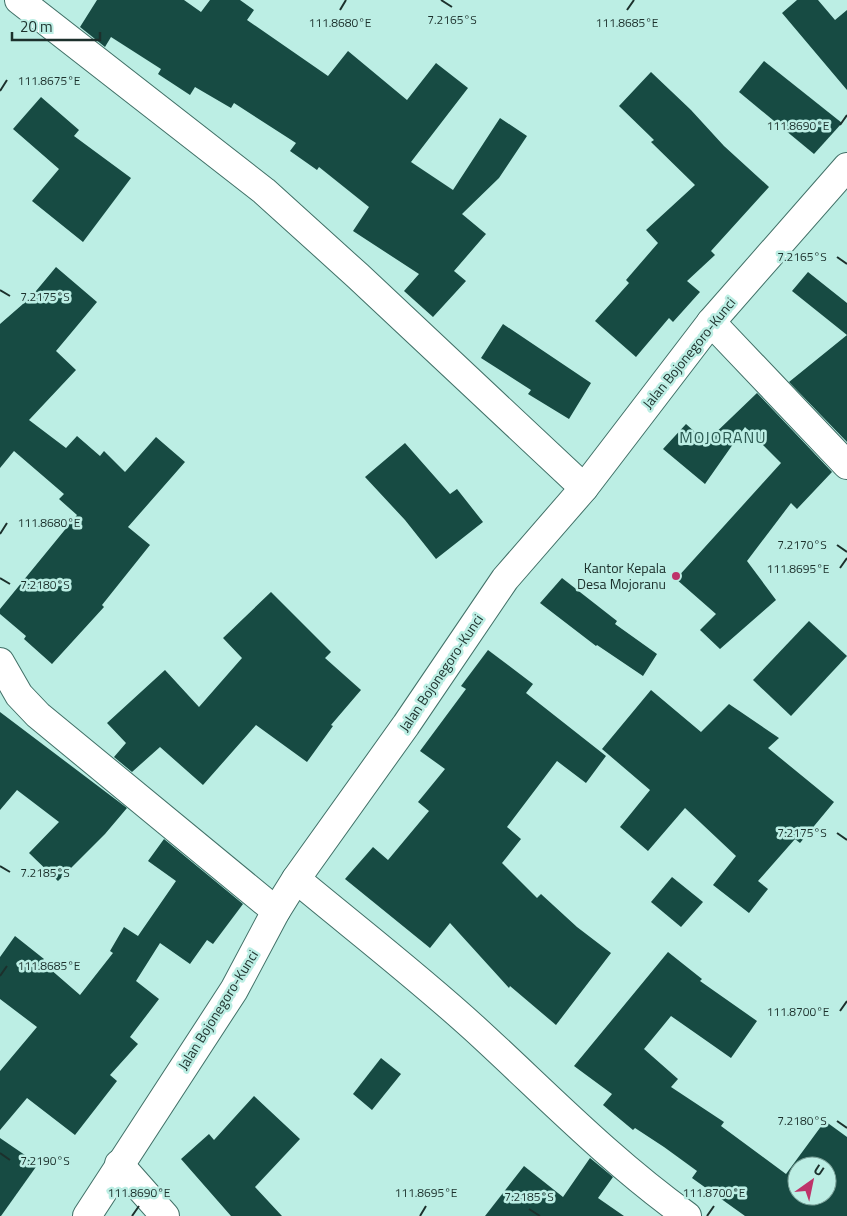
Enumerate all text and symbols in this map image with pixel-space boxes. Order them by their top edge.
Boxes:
scale bar [12,10,100,42]
text: 7.2165°S [427,10,477,29]
text: 111.8680°E [309,13,372,32]
text: 111.8685°E [596,13,659,32]
text: 20 m [20,15,53,38]
text: 111.8675°E [18,71,81,90]
text: 111.8690°E [767,116,830,135]
text: 7.2165°S [777,247,827,266]
text: 7.2175°S [20,287,70,306]
street label: Jalan Bojonegoro-Kunci [637,293,740,413]
district label: MOJORANU [679,425,767,449]
text: 111.8680°E [18,513,81,532]
text: 7.2170°S [777,535,827,554]
place label: Kantor Kepala Desa Mojoranu [577,557,666,594]
text: 111.8695°E [767,559,830,578]
marker: Kantor Kepala Desa Mojoranu [670,570,682,582]
text: 7.2180°S [20,575,70,594]
street label: Jalan Bojonegoro-Kunci [393,610,488,736]
text: 7.2175°S [777,823,827,842]
text: 7.2185°S [20,863,70,882]
street label: Jalan Bojonegoro-Kunci [172,946,263,1074]
text: 111.8685°E [18,956,81,975]
text: 111.8700°E [767,1002,830,1021]
text: 7.2180°S [777,1111,827,1130]
text: 7.2190°S [20,1151,70,1170]
north arrow [787,1156,837,1206]
text: U [810,1158,829,1181]
text: 111.8690°E [108,1183,171,1202]
text: 111.8695°E [395,1183,458,1202]
text: 111.8700°E [683,1183,746,1202]
text: 7.2185°S [504,1187,554,1206]

